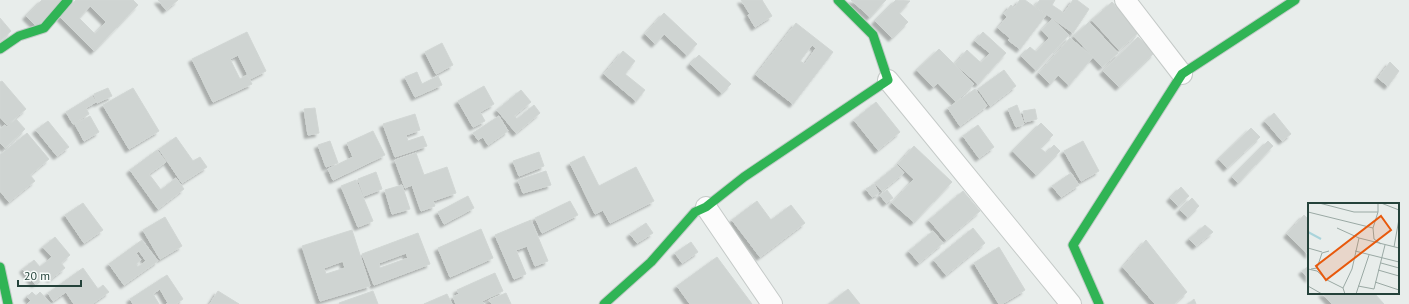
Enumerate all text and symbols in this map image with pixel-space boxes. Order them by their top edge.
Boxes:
inset map [1308,203,1399,294]
scale bar [18,262,81,288]
text: 20 m [24,268,50,283]

